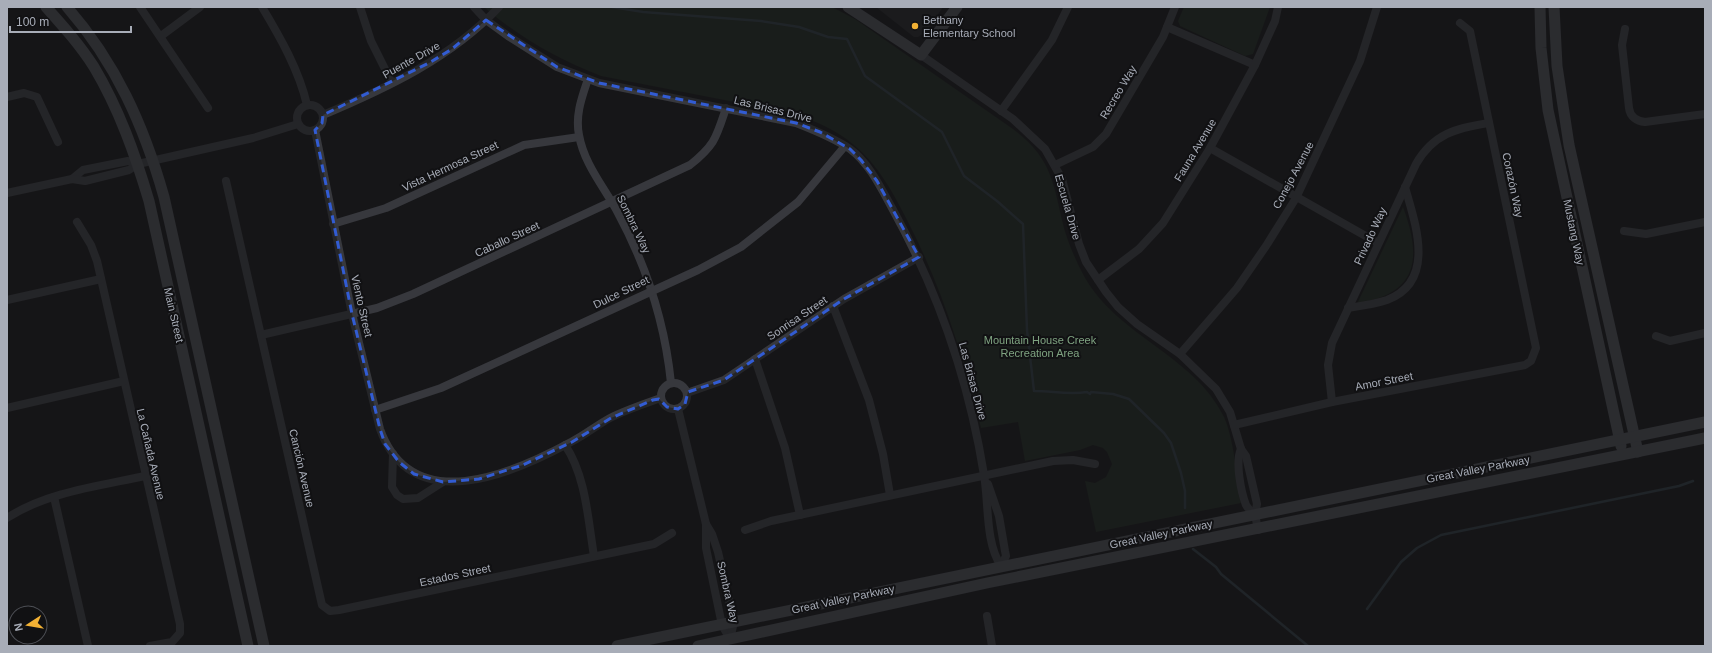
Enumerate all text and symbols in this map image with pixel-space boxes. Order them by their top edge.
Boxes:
scale bar [10,8,131,34]
place label: Bethany Elementary School [923,14,1015,39]
text: 100 m [16,15,49,29]
marker: Bethany Elementary School [910,21,920,31]
street label: Puente Drive [380,39,442,81]
street label: Recreo Way [1097,63,1139,121]
street label: Las Brisas Drive [733,93,813,125]
street label: Fauna Avenue [1172,117,1218,183]
street label: Vista Hermosa Street [400,139,500,193]
street label: Conejo Avenue [1270,139,1316,211]
street label: Corazón Way [1500,151,1526,219]
street label: Escuela Drive [1053,173,1083,241]
street label: Sombra Way [615,193,653,255]
street label: Mustang Way [1561,198,1587,266]
street label: Privado Way [1351,205,1389,267]
street label: Caballo Street [473,219,541,259]
street label: Dulce Street [591,273,651,311]
street label: Viento Street [349,274,375,338]
street label: Main Street [162,286,186,344]
street label: Sonrisa Street [765,294,829,342]
park label: Mountain House Creek Recreation Area [984,334,1097,359]
street label: Las Brisas Drive [957,341,989,421]
street label: Amor Street [1354,370,1414,392]
street label: La Cañada Avenue [135,407,167,501]
street label: Canción Avenue [287,428,317,508]
street label: Great Valley Parkway [1425,453,1531,485]
street label: Great Valley Parkway [1108,517,1214,551]
street label: Sombra Way [715,560,741,625]
street label: Estados Street [418,562,492,588]
street label: Great Valley Parkway [790,582,896,616]
north arrow [8,605,48,645]
text: N [12,622,25,632]

